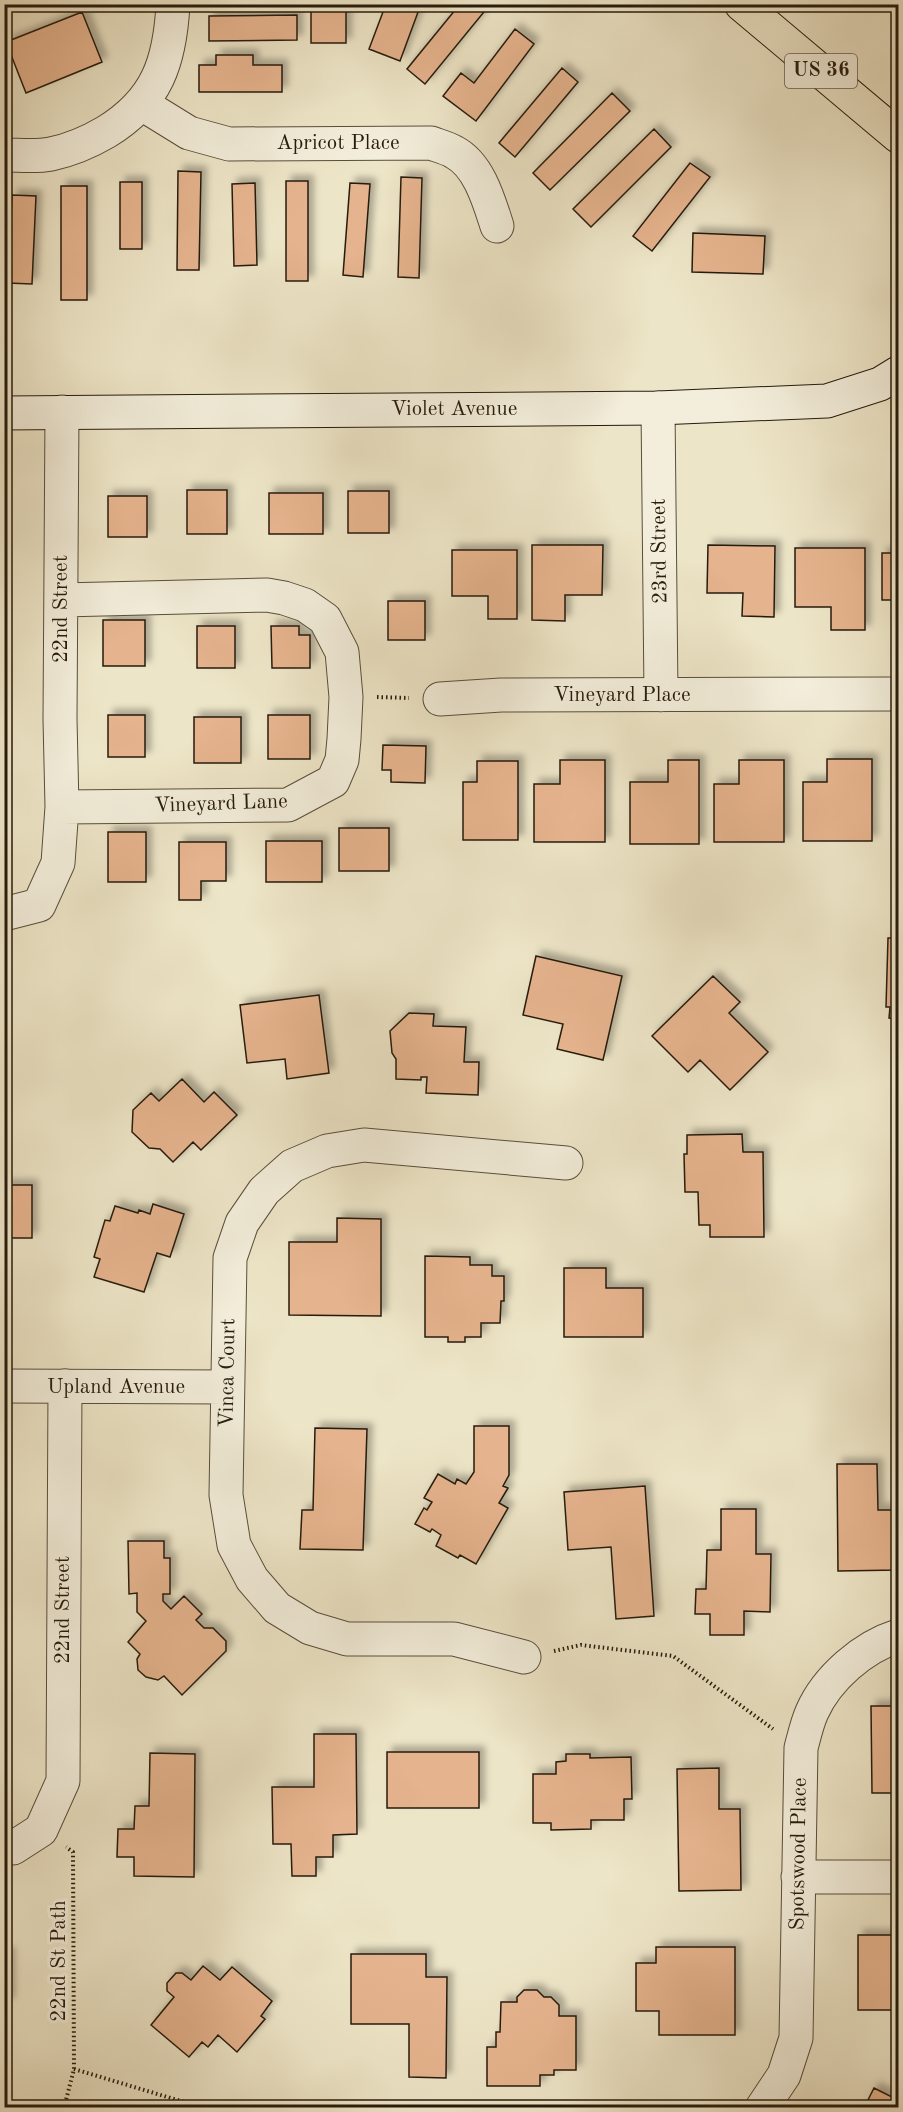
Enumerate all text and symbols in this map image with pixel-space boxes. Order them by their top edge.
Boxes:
road number: US 36 [785,54,857,88]
street label: Apricot Place [276,133,400,154]
street label: Violet Avenue [391,399,517,420]
street label: 23rd Street [649,498,671,604]
street label: 22nd Street [51,555,72,663]
street label: Vineyard Place [553,685,691,706]
street label: Vineyard Lane [154,791,288,817]
street label: Vinca Court [217,1318,239,1428]
street label: Upland Avenue [47,1377,185,1398]
street label: 22nd Street [53,1556,74,1664]
street label: Spotswood Place [787,1777,811,1931]
street label: 22nd St Path [49,1900,70,2022]

